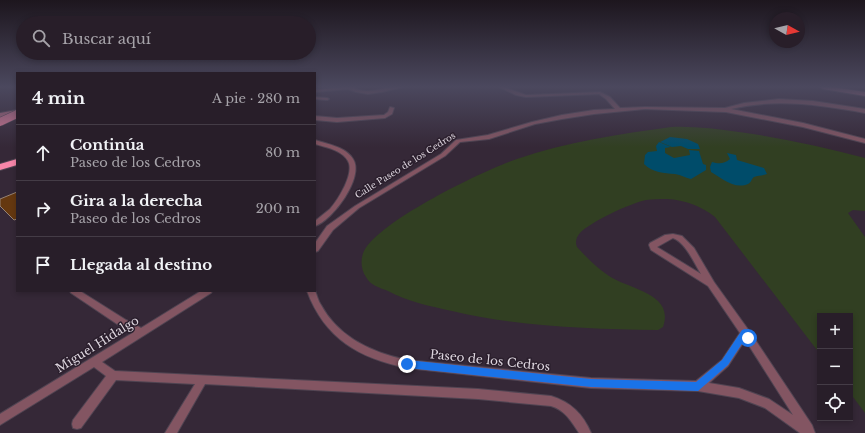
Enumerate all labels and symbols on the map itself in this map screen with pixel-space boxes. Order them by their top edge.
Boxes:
north arrow [769,12,805,48]
street label: Calle Paseo de los Cedros [353,129,457,201]
street label: Miguel Hidalgo [53,312,142,376]
route start [739,329,757,347]
street label: Paseo de los Cedros [429,346,551,374]
route end [398,355,416,373]

